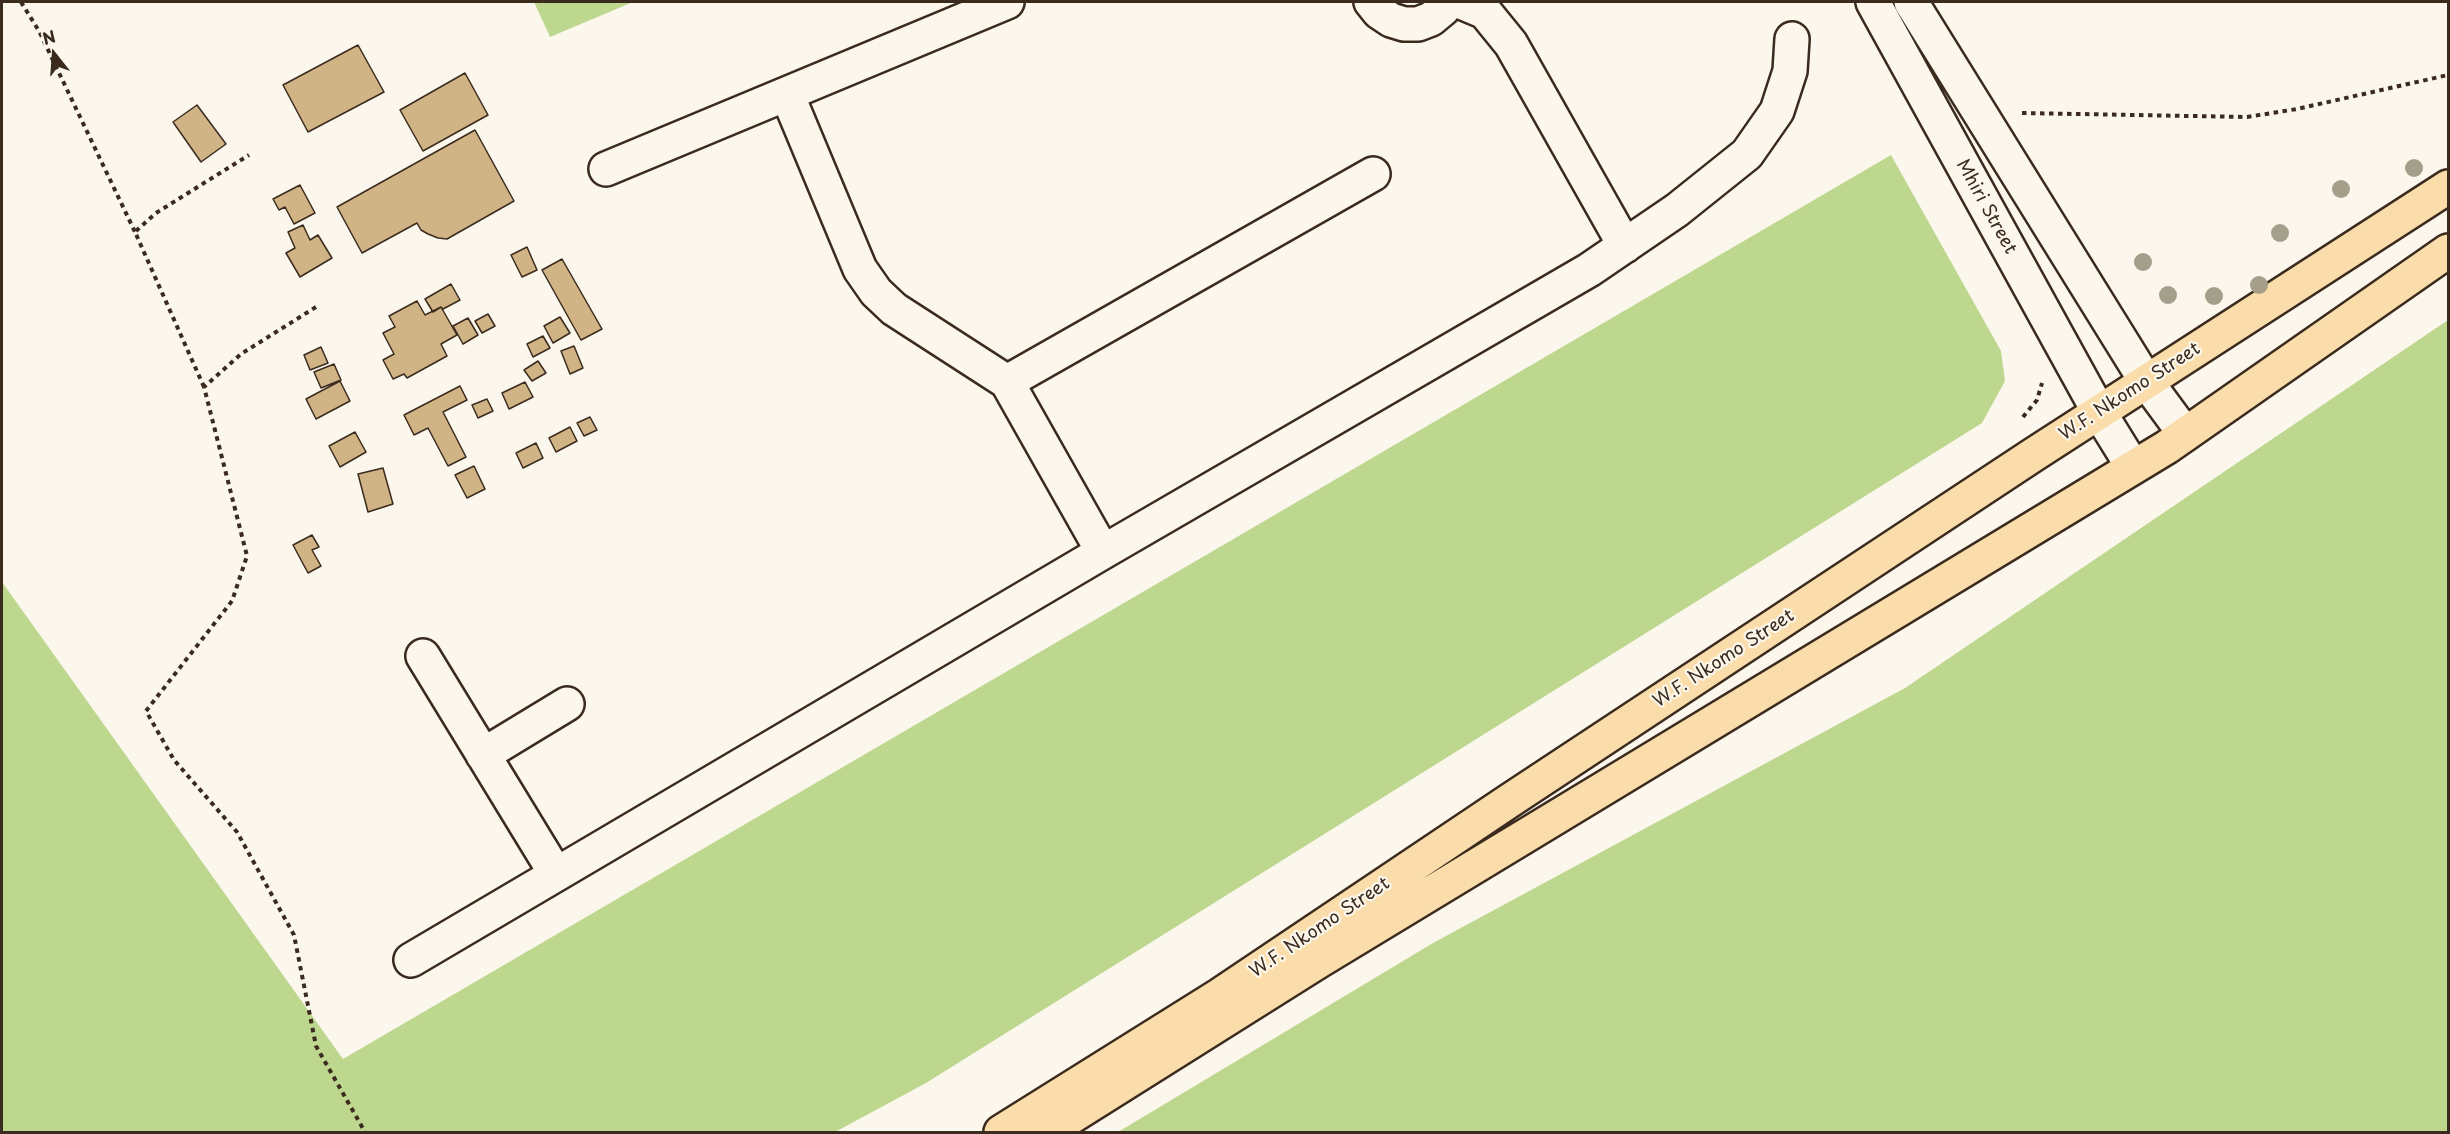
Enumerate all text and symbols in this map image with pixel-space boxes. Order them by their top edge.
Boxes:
text: N [39,23,58,50]
north arrow [24,24,84,84]
street label: Mhiri Street [1951,156,2021,258]
street label: W.F. Nkomo Street [2055,338,2205,446]
street label: W.F. Nkomo Street [1649,605,1799,713]
street label: W.F. Nkomo Street [1246,873,1394,983]

